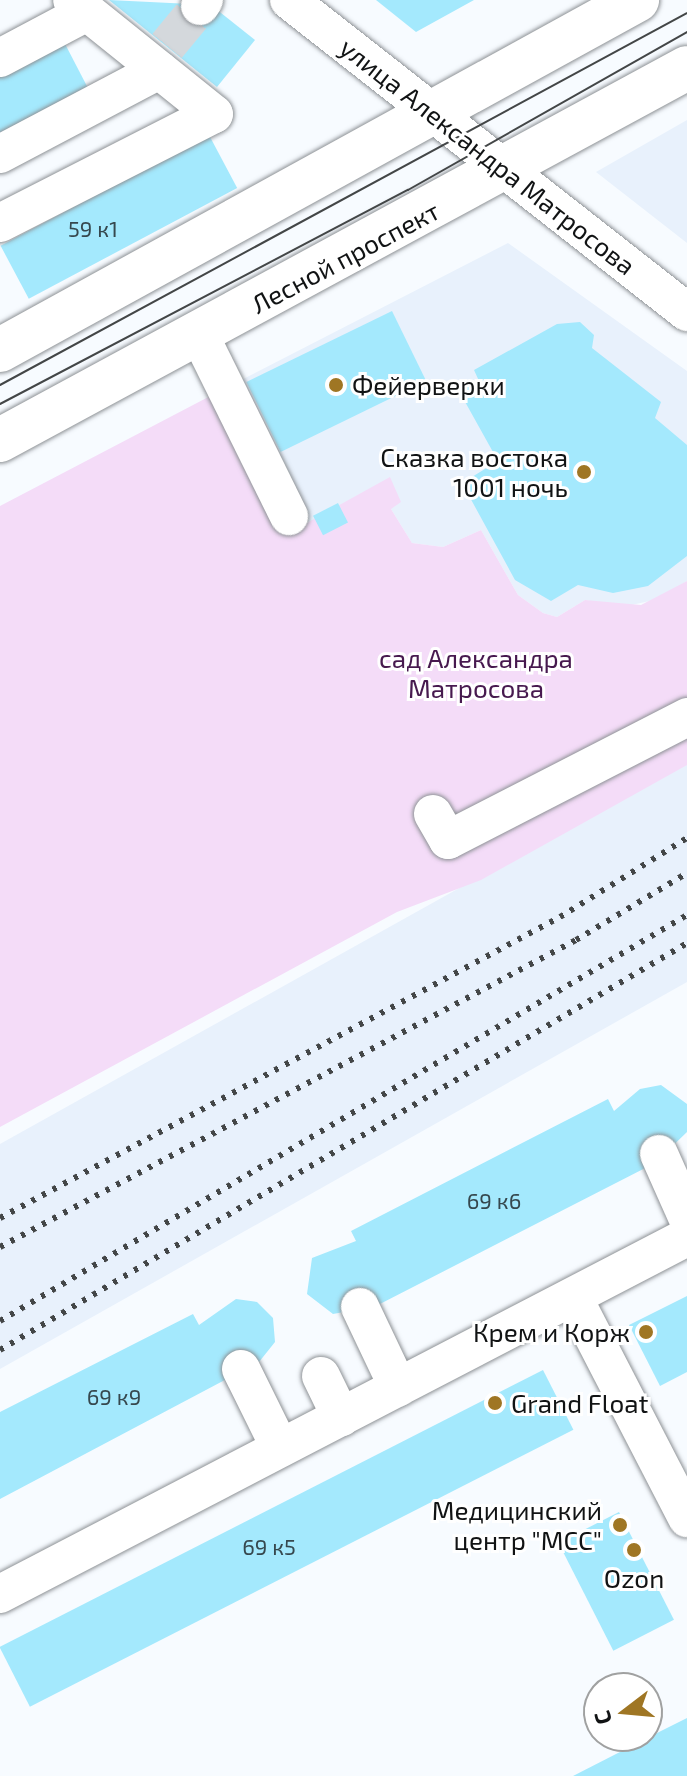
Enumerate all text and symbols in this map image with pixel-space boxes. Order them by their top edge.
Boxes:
street label: улица Александра Матросова [334,31,642,281]
street label: Лесной проспект [246,194,444,320]
house number: 59 к1 [68,216,118,242]
place label: Фейерверки [352,369,505,401]
marker: Фейерверки [327,376,345,394]
place label: Сказка востока 1001 ночь [380,441,568,502]
marker: Сказка востока 1001 ночь [575,463,593,481]
park label: cад Александра Матросова [379,642,573,704]
house number: 69 к6 [467,1188,521,1214]
place label: Крем и Корж [473,1316,630,1348]
marker: Крем и Корж [637,1323,655,1341]
house number: 69 к9 [87,1384,141,1410]
place label: Grand Float [511,1387,649,1419]
marker: Grand Float [486,1394,504,1412]
place label: Медицинский центр "МСС" [432,1494,602,1556]
marker: Медицинский центр "МСС" [609,1514,631,1536]
house number: 69 к5 [242,1534,296,1560]
marker: Ozon [625,1541,643,1559]
place label: Ozon [604,1562,664,1594]
north arrow [583,1672,663,1752]
text: С [588,1708,616,1728]

